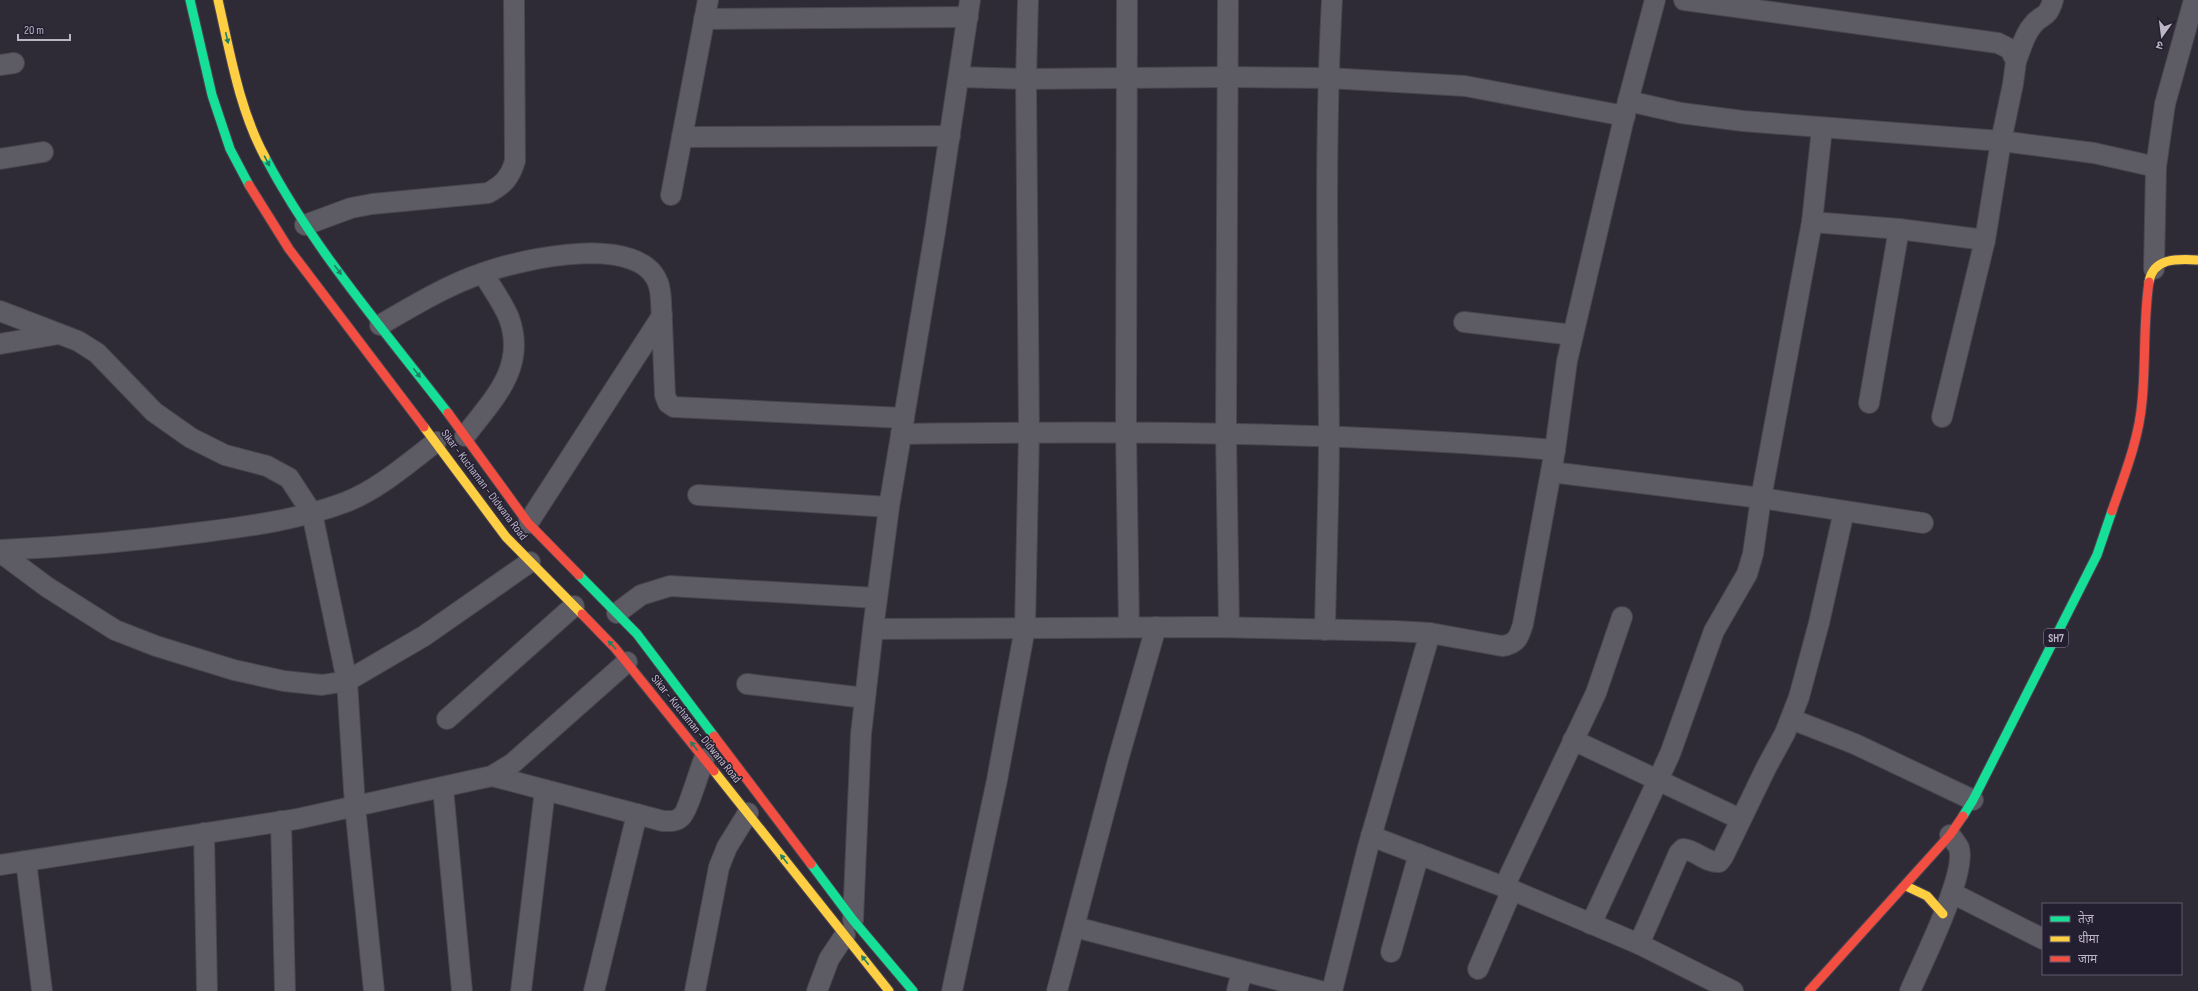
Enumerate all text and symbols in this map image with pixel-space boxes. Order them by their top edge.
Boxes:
scale bar [18,16,70,42]
north arrow [2142,16,2182,56]
text: 20 m [24,23,44,38]
one-way arrow [224,32,230,44]
text: उ [2154,38,2164,52]
one-way arrow [264,155,270,167]
one-way arrow [334,264,342,275]
one-way arrow [413,368,421,378]
street label: Sikar - Kuchaman - Didwana Road [437,427,531,543]
road number: SH7 [2044,629,2068,647]
one-way arrow [608,640,617,650]
street label: Sikar - Kuchaman - Didwana Road [648,672,744,786]
one-way arrow [690,741,699,752]
one-way arrow [780,853,789,864]
legend [2042,903,2182,975]
text: तेज़ [2078,911,2095,927]
text: धीमा [2078,931,2100,947]
text: जाम [2078,952,2098,967]
one-way arrow [861,955,869,966]

